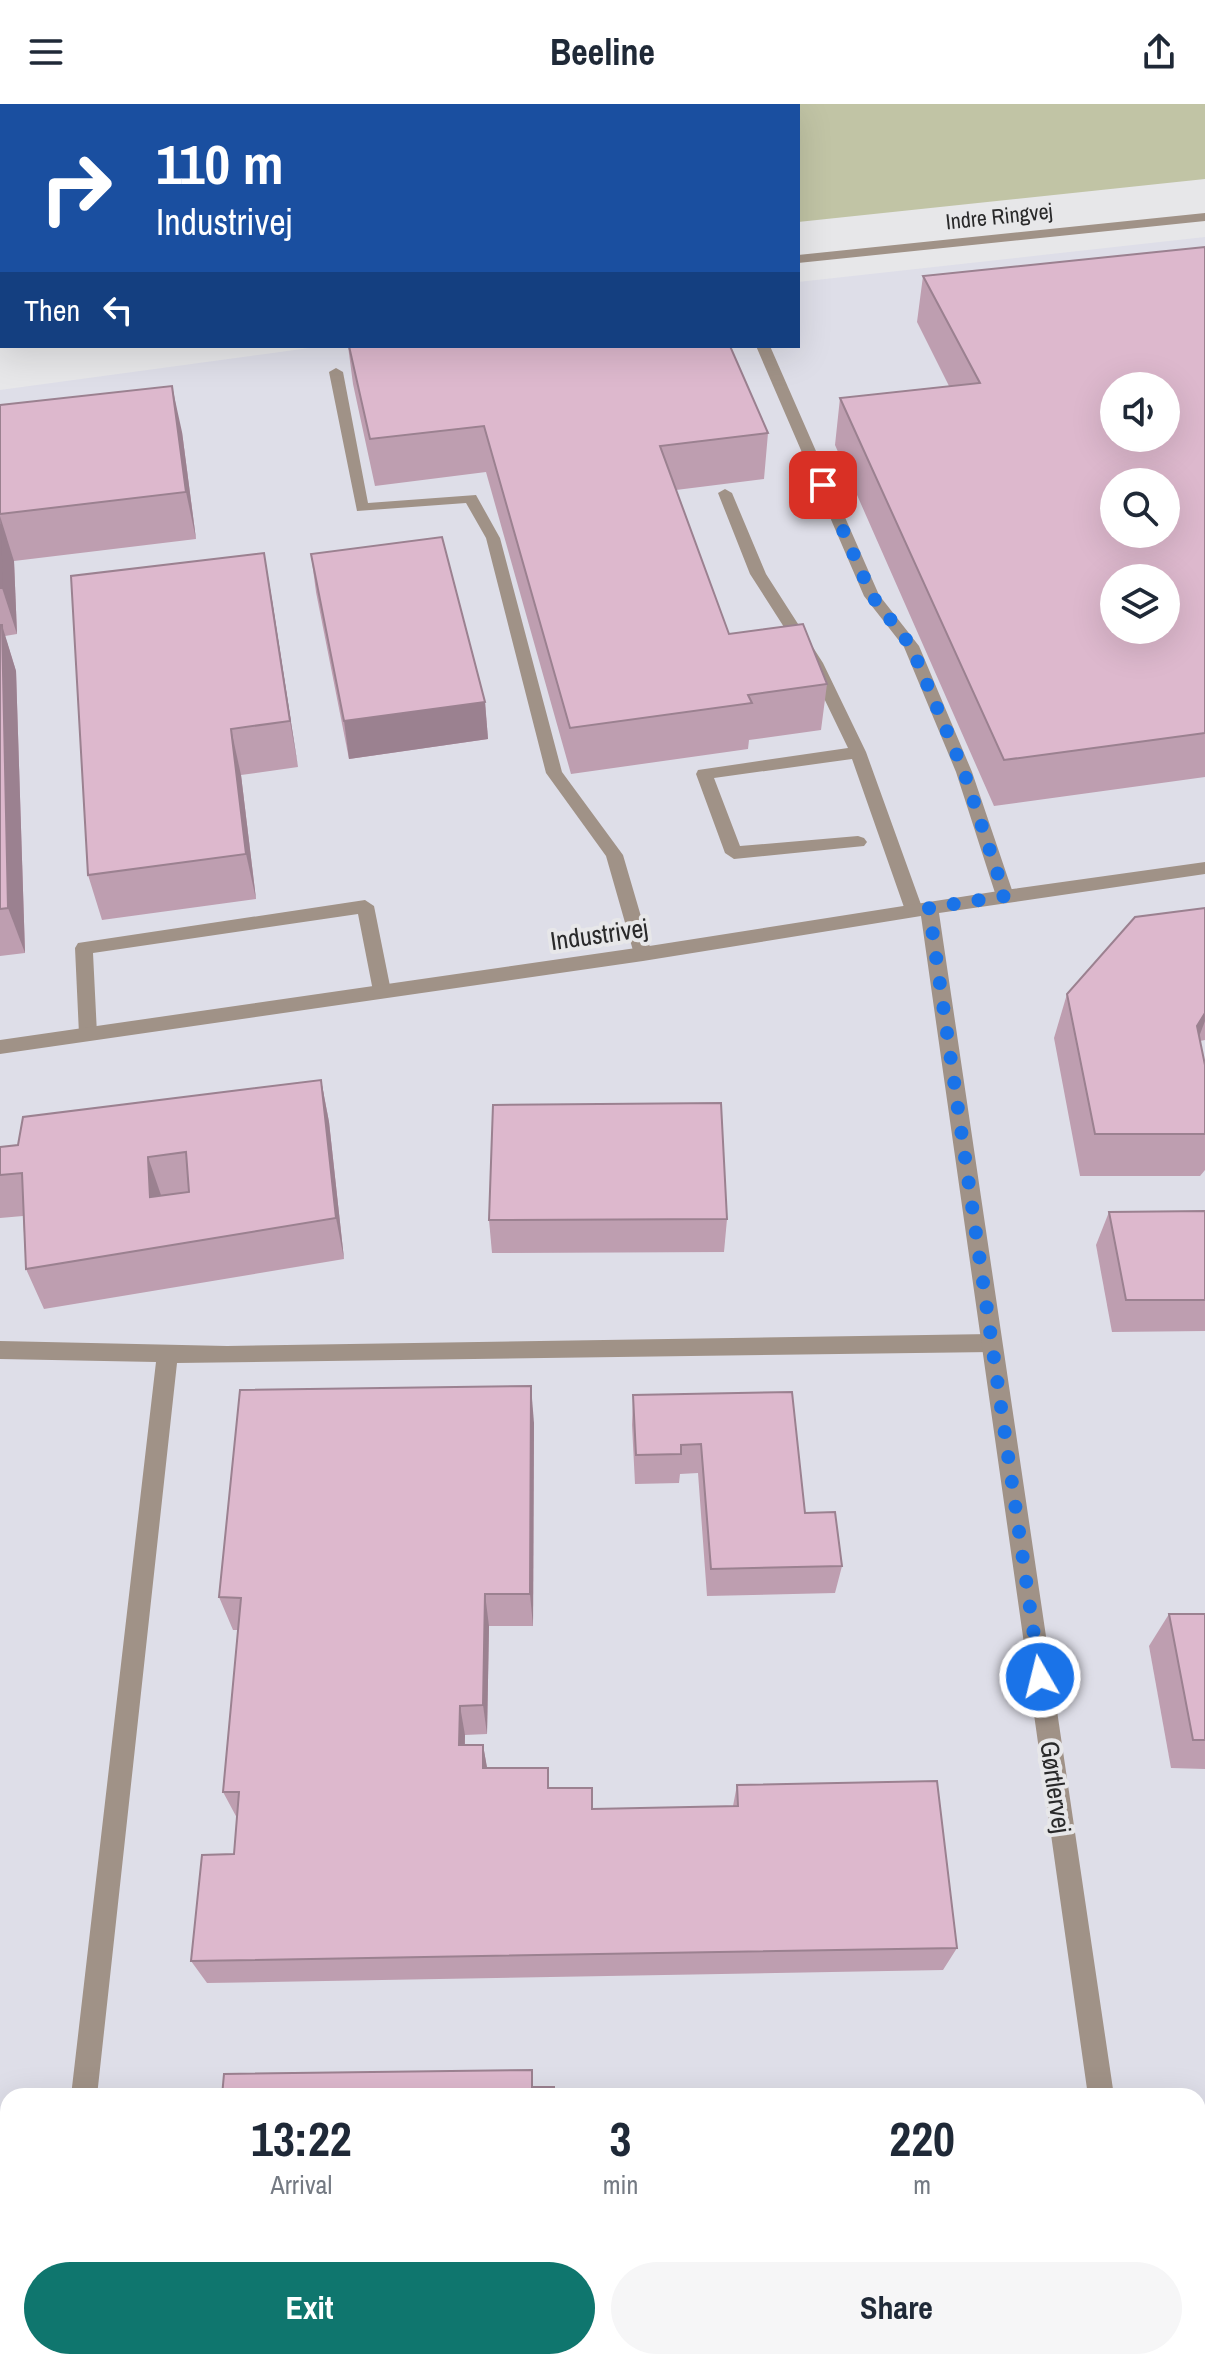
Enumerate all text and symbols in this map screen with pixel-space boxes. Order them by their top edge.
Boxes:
text: Beeline [550,28,655,76]
icon: menu [24,30,68,74]
icon: share [1137,30,1181,74]
text: 110 m [156,126,284,201]
icon: right [24,136,128,240]
street label: Indre Ringvej [944,195,1054,237]
text: Industrivej [156,198,292,246]
icon: left [96,288,140,332]
text: Then [24,290,80,330]
map controls [1100,372,1180,644]
button: sound [1100,372,1180,452]
pin [789,451,857,519]
icon: arrive [801,463,845,507]
button: search [1100,468,1180,548]
button: layers [1100,564,1180,644]
street label: Industrivej [548,910,650,958]
position arrow [998,1635,1082,1719]
street label: Gørtlervej [1032,1739,1080,1835]
text: 13:22 [251,2106,352,2171]
text: 3 [610,2106,631,2171]
text: 220 [889,2106,955,2171]
text: Arrival [271,2167,332,2202]
text: min [603,2167,638,2202]
text: m [913,2167,931,2202]
button: Exit [24,2262,595,2354]
button: Share [611,2262,1182,2354]

